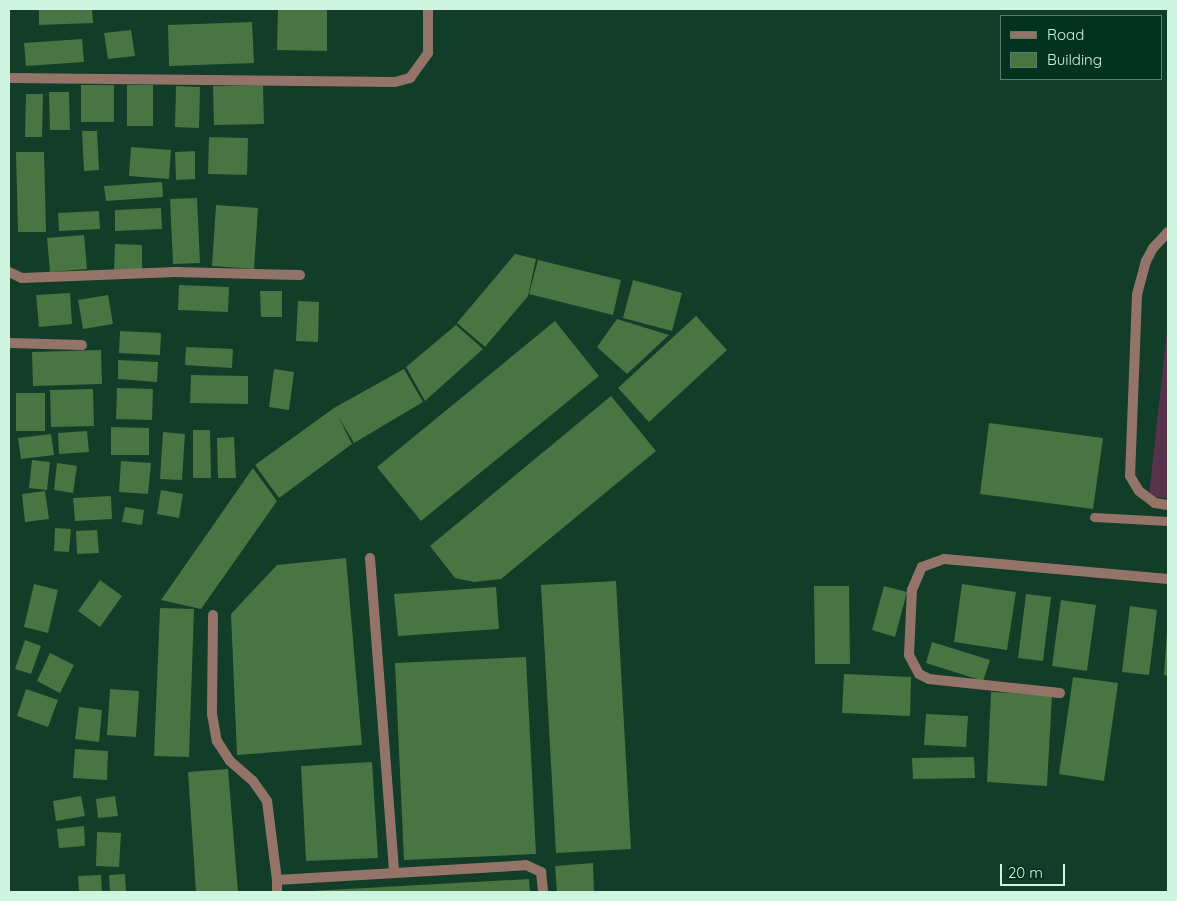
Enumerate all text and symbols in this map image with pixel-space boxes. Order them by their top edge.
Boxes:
legend [1000,15,1162,80]
text: Road [1047,25,1084,44]
text: Building [1047,50,1102,69]
scale bar [1002,854,1067,886]
text: 20 m [1008,863,1043,882]

